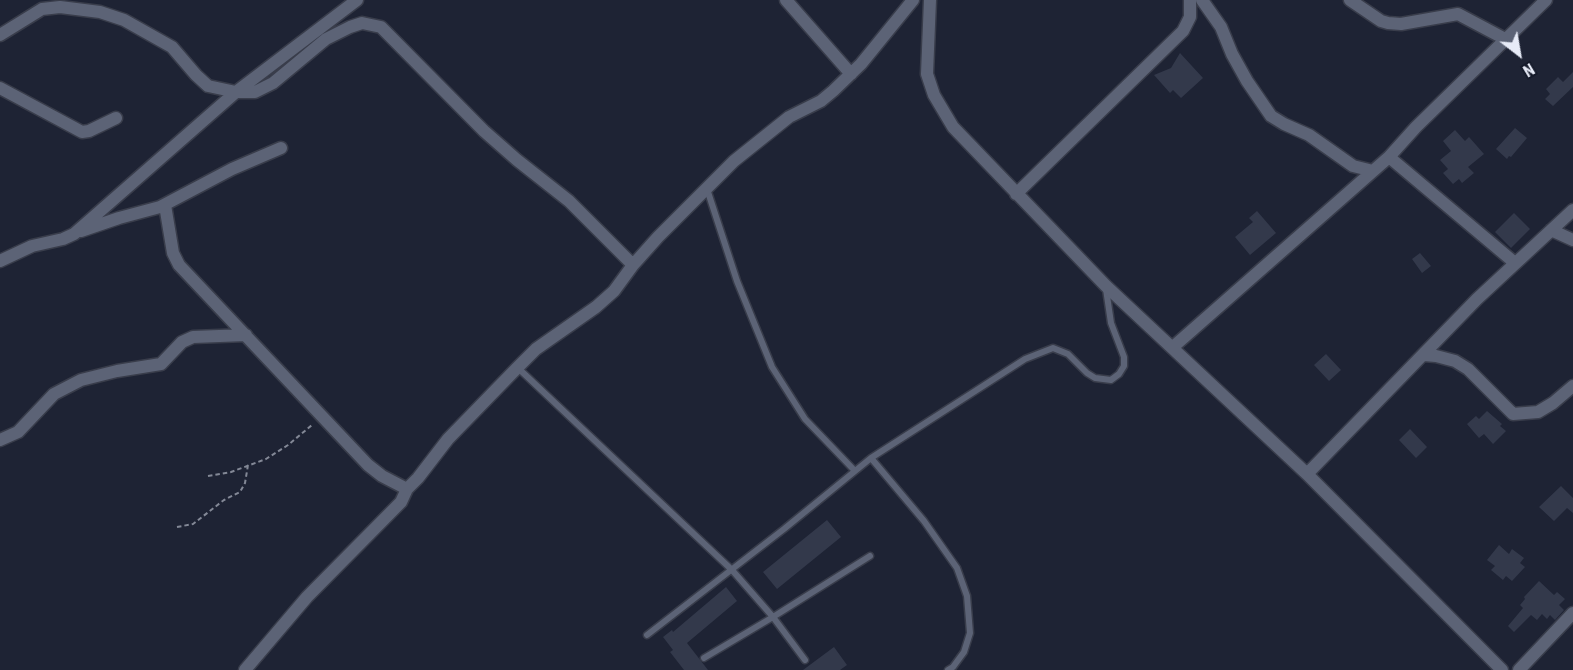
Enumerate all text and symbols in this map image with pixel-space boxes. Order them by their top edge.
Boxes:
north arrow [1489,24,1549,84]
text: N [1519,59,1538,81]

